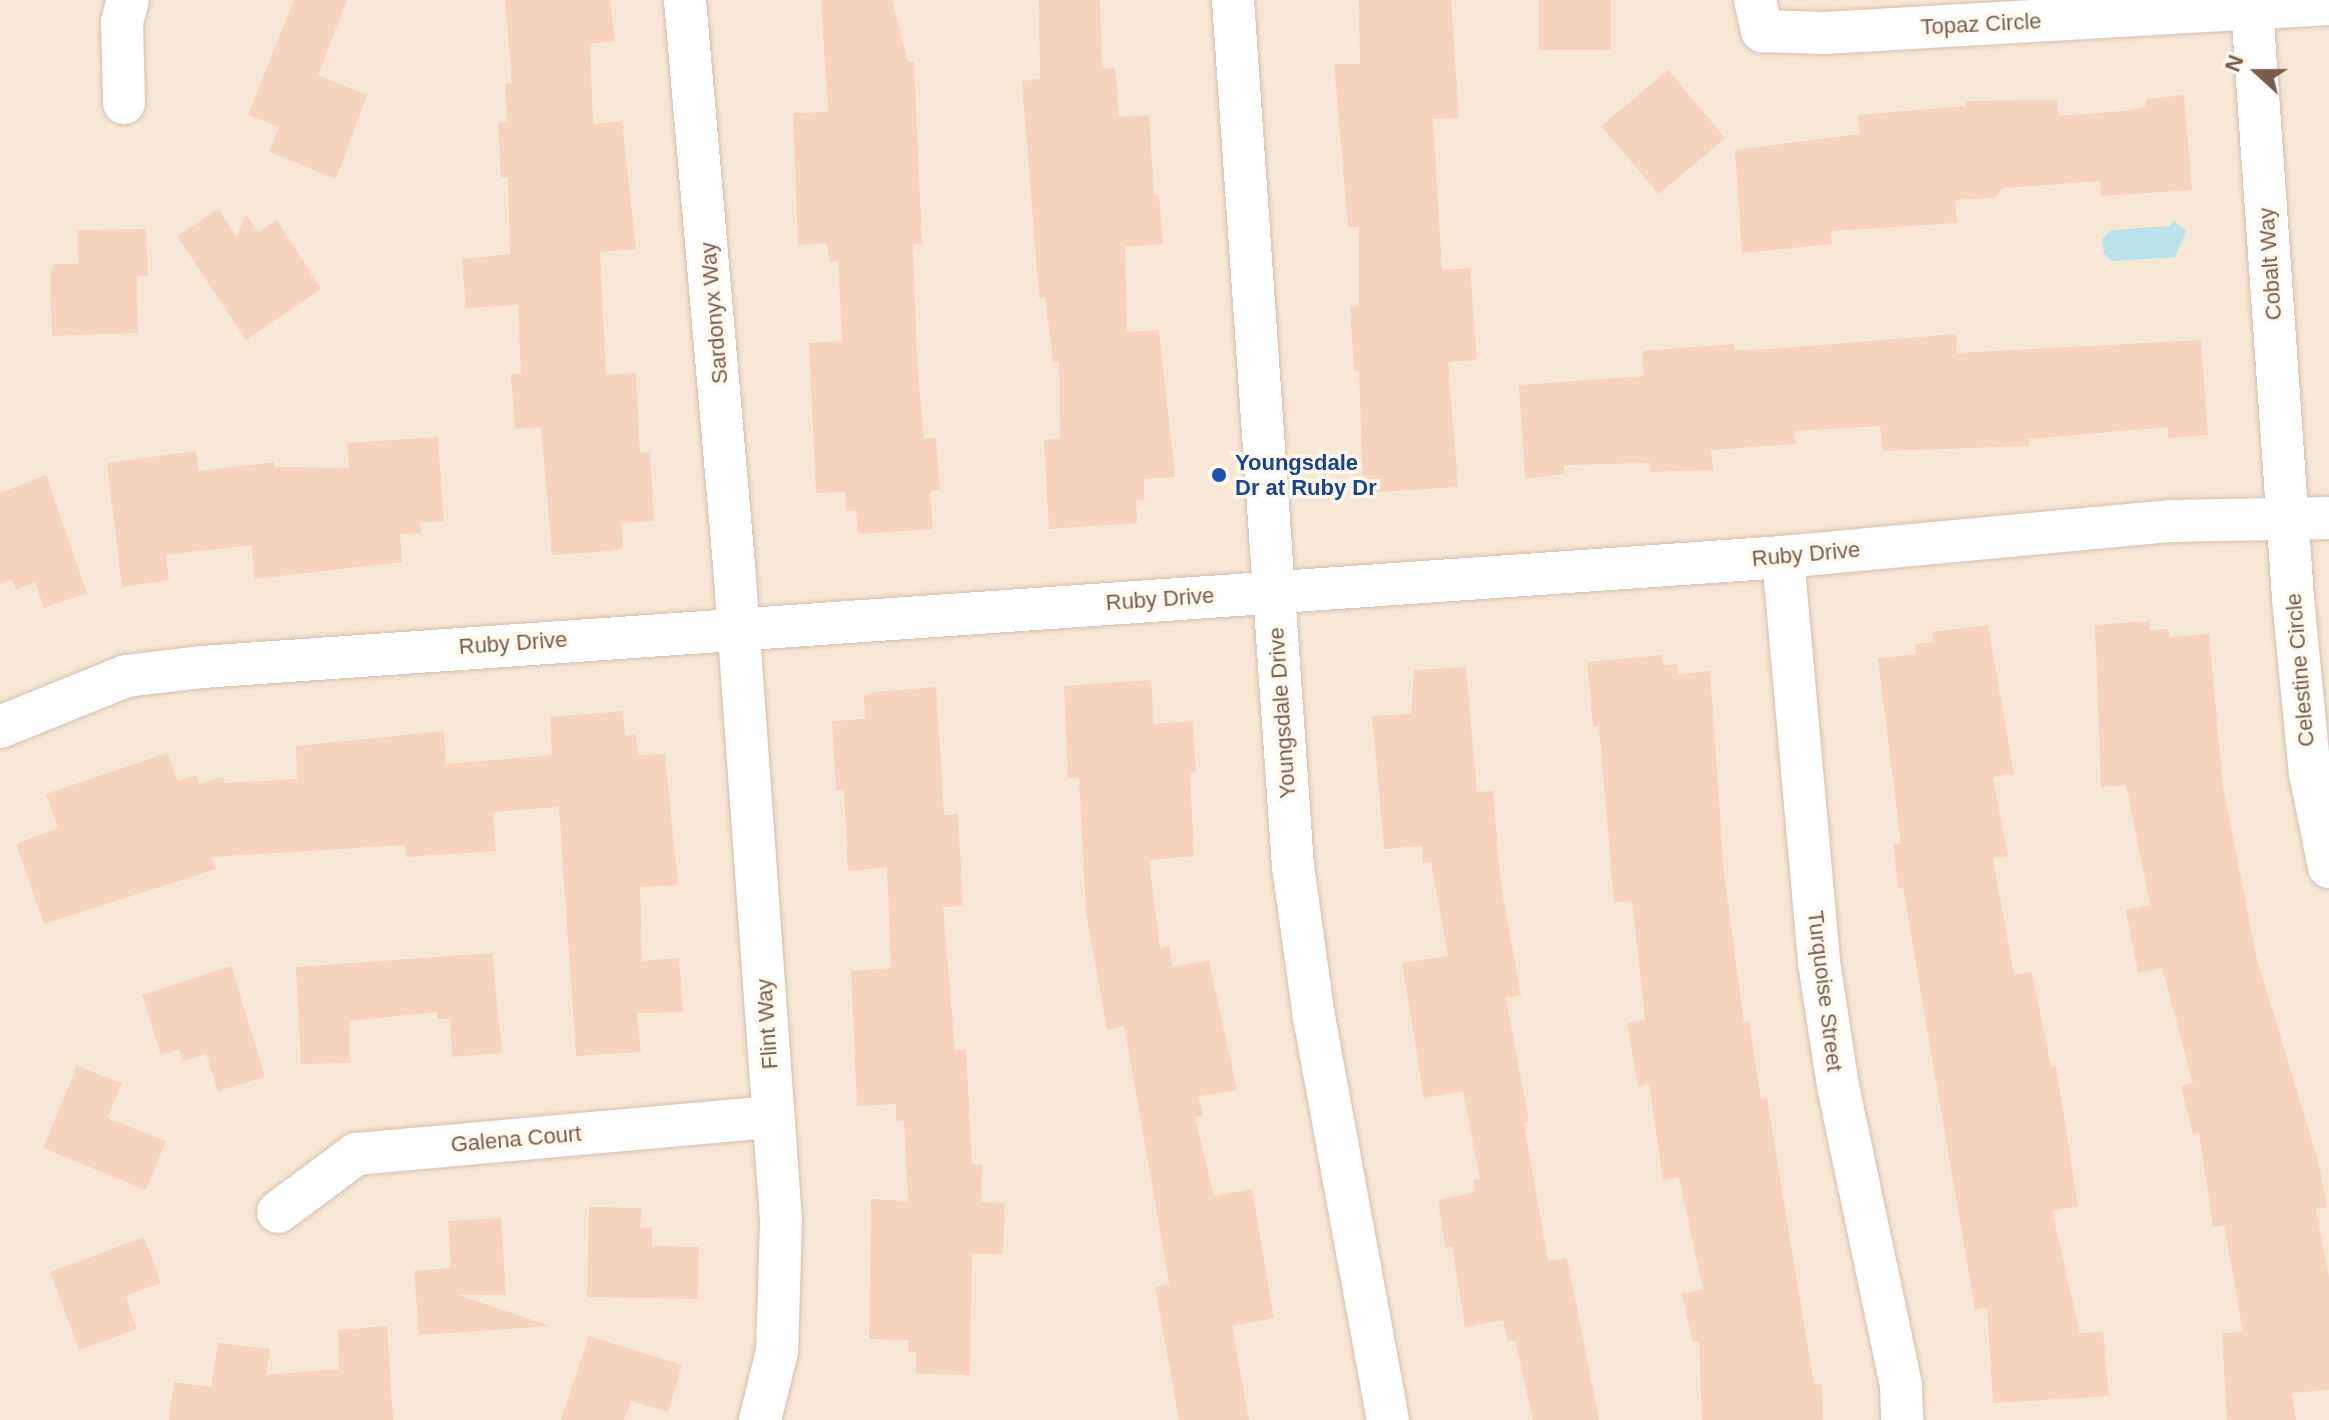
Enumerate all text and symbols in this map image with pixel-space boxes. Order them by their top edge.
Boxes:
street label: Topaz Circle [1920,8,2042,40]
north arrow [2217,32,2297,112]
text: N [2220,51,2249,75]
street label: Cobalt Way [2253,207,2287,321]
street label: Sardonyx Way [695,241,733,385]
place label: Youngsdale Dr at Ruby Dr [1235,449,1377,500]
marker: Youngsdale Dr at Ruby Dr [1210,466,1228,484]
street label: Ruby Drive [1751,536,1861,572]
street label: Ruby Drive [1105,582,1215,616]
street label: Celestine Circle [2280,592,2320,748]
street label: Ruby Drive [458,626,568,660]
street label: Youngsdale Drive [1263,626,1301,800]
street label: Turquoise Street [1802,909,1848,1073]
street label: Flint Way [751,978,783,1070]
street label: Galena Court [450,1120,582,1158]

